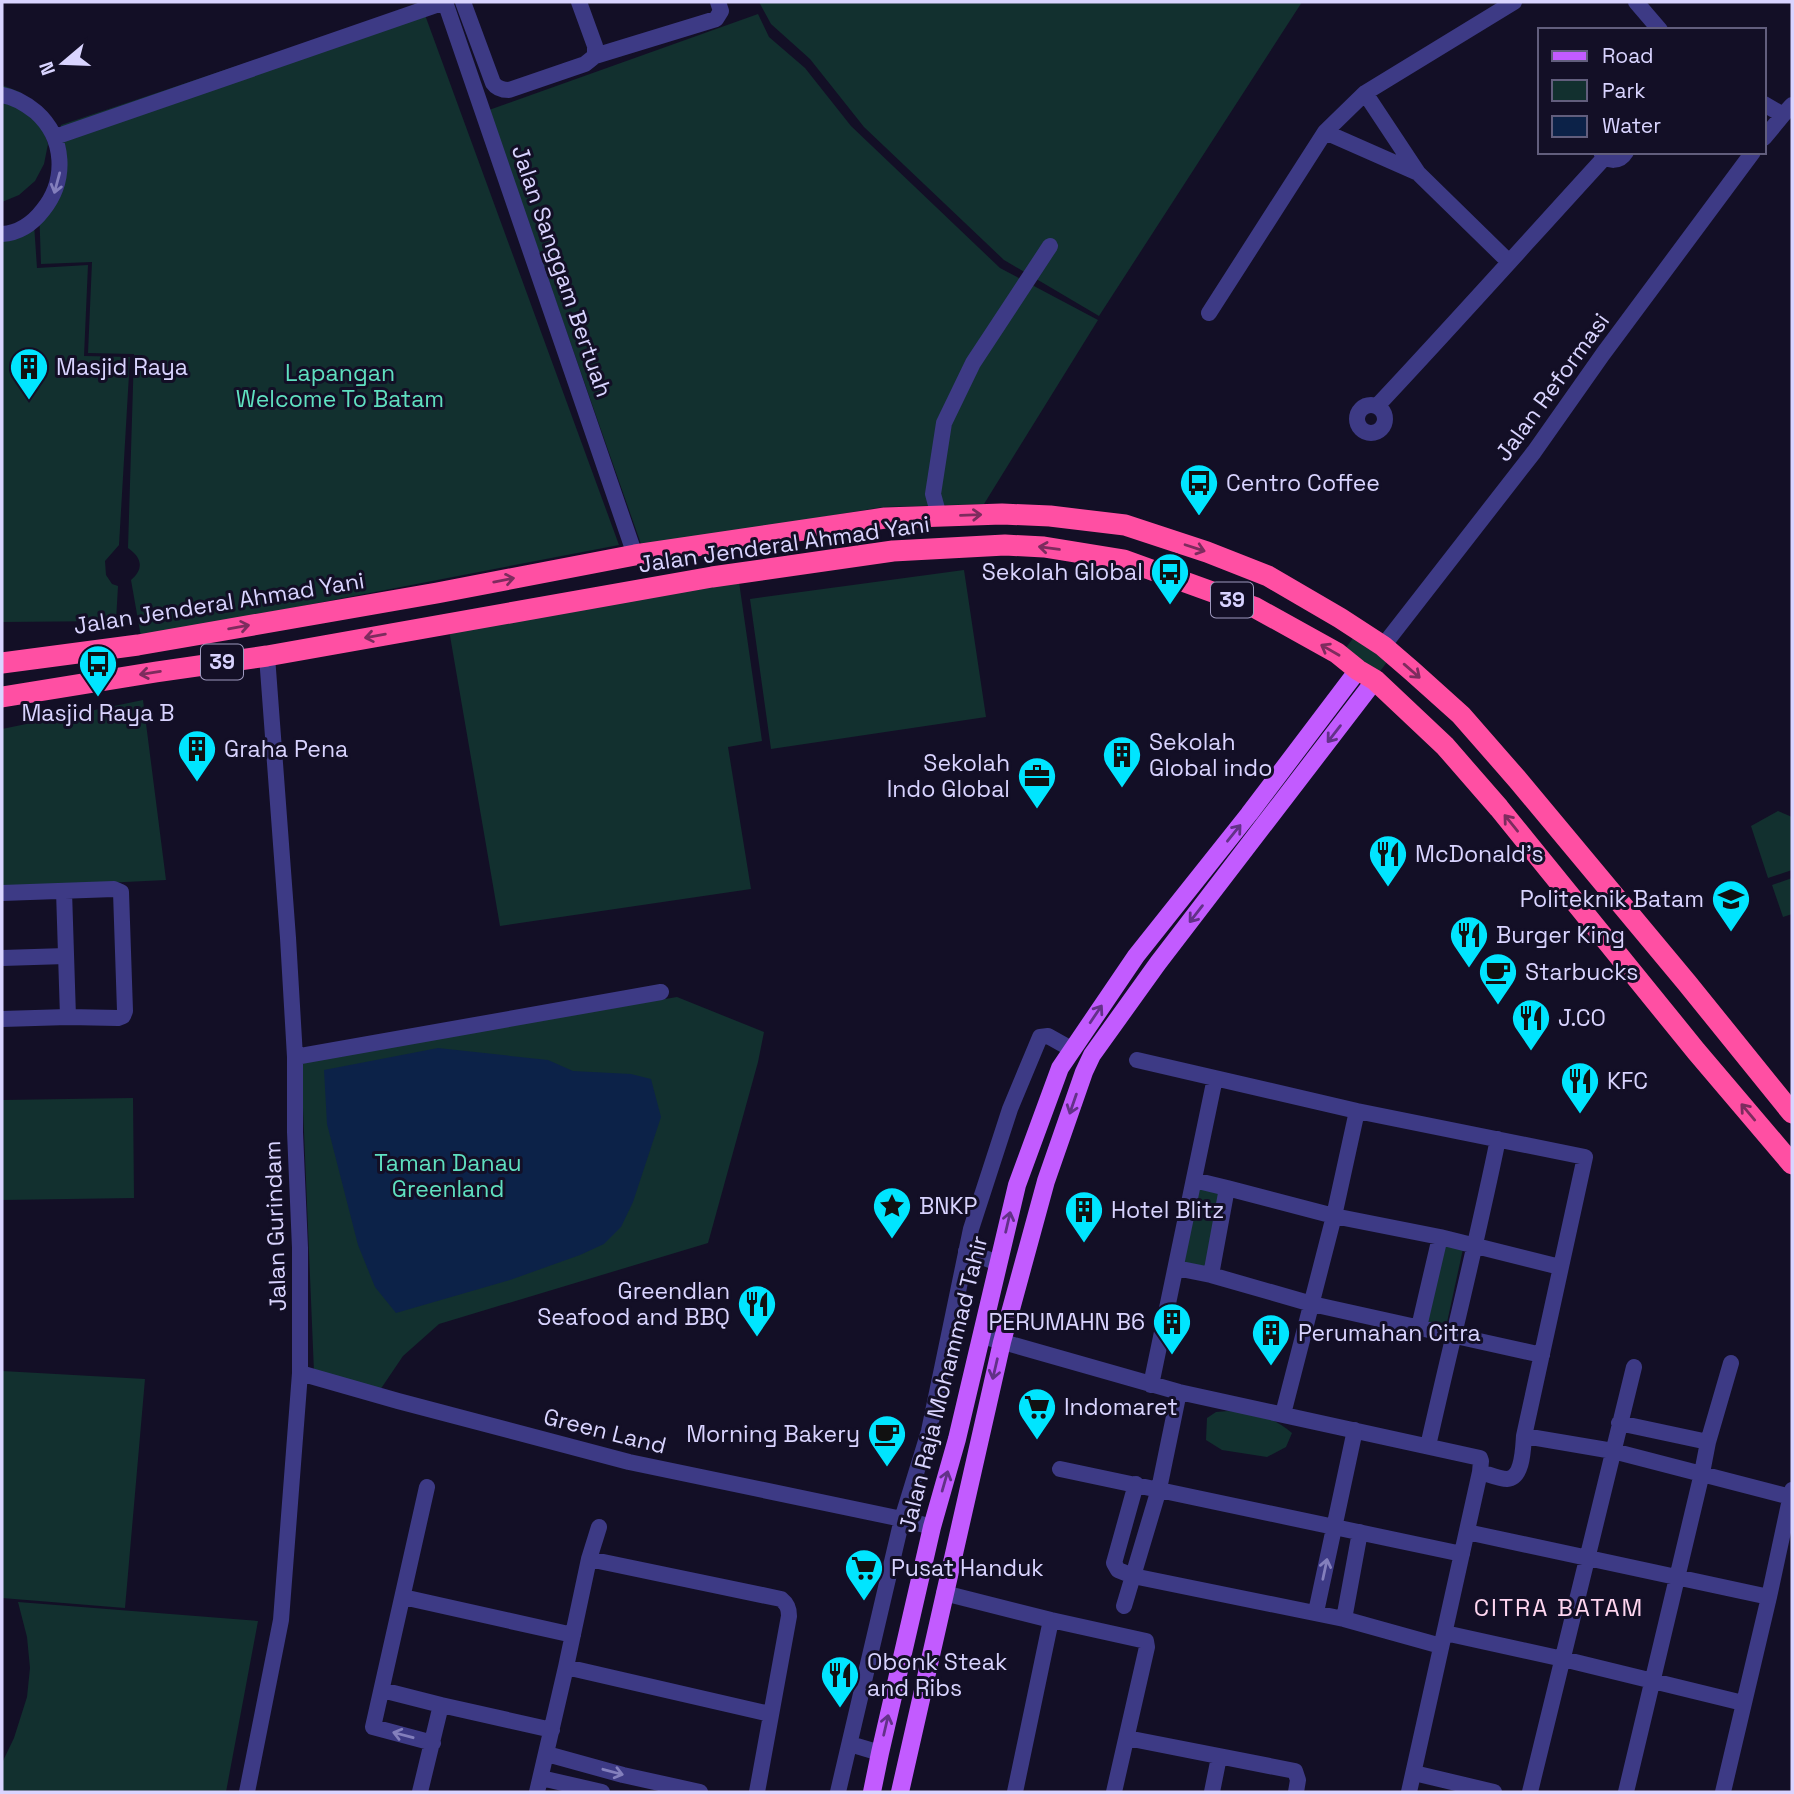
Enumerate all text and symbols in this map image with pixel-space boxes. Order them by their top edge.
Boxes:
north arrow [28,28,98,98]
legend [1538,28,1766,154]
text: Road [1602,42,1654,69]
text: N [34,58,61,78]
text: Park [1602,77,1646,104]
text: Water [1602,112,1661,139]
street label: Jalan Sanggam Bertuah [505,141,619,401]
one-way arrow [50,171,63,194]
street label: Jalan Reformasi [1488,307,1616,467]
building icon: Masjid Raya [8,346,50,401]
place label: Masjid Raya [56,352,188,382]
park label: Lapangan Welcome To Batam [236,358,444,414]
bus stop icon: Centro Coffee [1178,462,1220,517]
place label: Centro Coffee [1226,468,1380,498]
one-way arrow [959,508,982,521]
street label: Jalan Jenderal Ahmad Yani [636,509,932,579]
one-way arrow [1038,541,1061,554]
one-way arrow [1183,543,1205,555]
bus stop icon: Sekolah Global [1149,551,1191,606]
place label: Sekolah Global [982,557,1143,587]
street label: Jalan Jenderal Ahmad Yani [71,565,367,641]
one-way arrow [492,573,515,586]
road number: 39 [1211,582,1253,618]
one-way arrow [227,620,250,633]
one-way arrow [364,630,387,644]
bus stop icon: Masjid Raya B [77,643,119,698]
one-way arrow [1320,643,1340,657]
road number: 39 [201,644,243,680]
one-way arrow [1403,663,1421,679]
one-way arrow [139,667,162,680]
place label: Masjid Raya B [21,698,175,728]
one-way arrow [1326,724,1341,742]
place label: Sekolah Global indo [1149,727,1272,783]
building icon: Graha Pena [176,728,218,783]
place label: Graha Pena [224,734,348,764]
building icon: Sekolah Global indo [1101,734,1143,789]
place label: Sekolah Indo Global [887,748,1010,804]
office icon: Sekolah Indo Global [1016,755,1058,810]
one-way arrow [1503,814,1519,832]
one-way arrow [1226,824,1241,843]
restaurant icon: McDonald's [1367,833,1409,888]
place label: McDonald's [1415,839,1544,869]
school or university icon: Politeknik Batam [1710,878,1752,933]
place label: Politeknik Batam [1520,884,1704,914]
one-way arrow [1188,905,1203,923]
restaurant icon: Burger King [1448,914,1490,969]
place label: Burger King [1496,920,1625,950]
cafe icon: Starbucks [1477,951,1519,1006]
place label: Starbucks [1525,957,1638,987]
restaurant icon: J.CO [1510,997,1552,1052]
place label: J.CO [1558,1003,1606,1033]
one-way arrow [1089,1005,1103,1024]
restaurant icon: KFC [1559,1060,1601,1115]
place label: KFC [1607,1066,1648,1096]
one-way arrow [1066,1093,1078,1115]
one-way arrow [1740,1104,1756,1122]
street label: Jalan Gurindam [257,1140,293,1312]
park label: Taman Danau Greenland [374,1148,522,1204]
place icon: BNKP [871,1185,913,1240]
building icon: Hotel Blitz [1063,1189,1105,1244]
place label: BNKP [919,1191,978,1221]
place label: Hotel Blitz [1111,1195,1224,1225]
one-way arrow [1002,1211,1015,1234]
street label: Jalan Raja Mohammad Tahir [892,1232,994,1536]
place label: Greendlan Seafood and BBQ [537,1276,730,1332]
restaurant icon: Greendlan Seafood and BBQ [736,1283,778,1338]
building icon: PERUMAHN B6 [1151,1301,1193,1356]
place label: PERUMAHN B6 [988,1307,1145,1337]
building icon: Perumahan Citra [1250,1312,1292,1367]
place label: Perumahan Citra [1298,1318,1481,1348]
one-way arrow [988,1358,1001,1380]
supermarket icon: Indomaret [1016,1386,1058,1441]
place label: Indomaret [1064,1392,1178,1422]
street label: Green Land [541,1401,669,1461]
cafe icon: Morning Bakery [866,1413,908,1468]
place label: Morning Bakery [686,1419,860,1449]
one-way arrow [940,1470,953,1492]
supermarket icon: Pusat Handuk [843,1547,885,1602]
place label: Pusat Handuk [891,1553,1044,1583]
one-way arrow [1319,1558,1333,1581]
district label: CITRA BATAM [1474,1592,1644,1623]
place label: Obonk Steak and Ribs [867,1647,1007,1703]
restaurant icon: Obonk Steak and Ribs [819,1654,861,1709]
one-way arrow [880,1714,893,1737]
one-way arrow [392,1728,415,1741]
one-way arrow [601,1766,624,1779]

